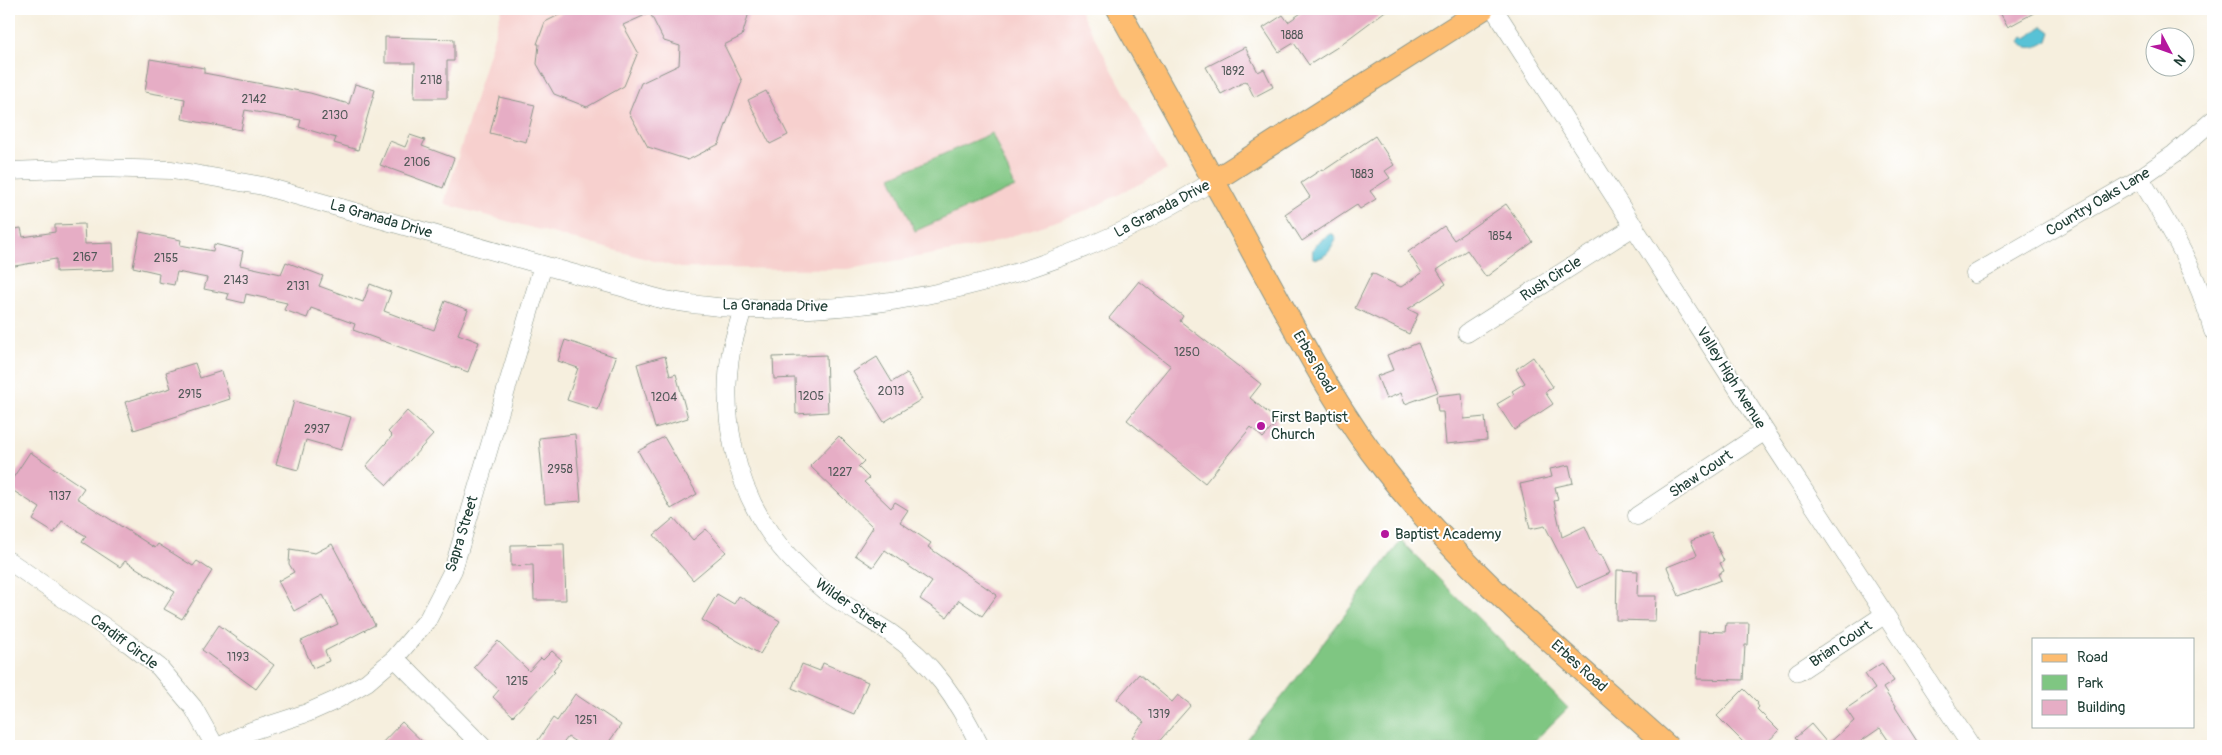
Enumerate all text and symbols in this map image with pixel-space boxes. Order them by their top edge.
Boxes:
house number: 1888 [1281,28,1303,43]
north arrow [2144,28,2194,78]
text: N [2170,51,2189,69]
house number: 1892 [1221,64,1245,79]
house number: 2118 [420,73,442,88]
house number: 2142 [241,92,267,107]
house number: 2130 [322,108,348,123]
house number: 2106 [404,155,430,170]
street label: Country Oaks Lane [2043,163,2154,240]
house number: 1883 [1350,167,1374,182]
street label: La Granada Drive [1111,176,1214,242]
street label: La Granada Drive [328,195,435,243]
house number: 1854 [1488,229,1512,244]
house number: 2167 [73,250,98,265]
house number: 2155 [154,251,178,266]
street label: Rush Circle [1517,252,1586,306]
house number: 2143 [223,273,249,288]
house number: 2131 [287,279,309,294]
street label: La Granada Drive [722,296,829,316]
street label: Valley High Avenue [1692,324,1770,433]
street label: Erbes Road [1289,327,1339,397]
house number: 1250 [1174,345,1200,360]
house number: 2013 [878,384,904,399]
house number: 2915 [178,387,202,402]
house number: 1205 [798,389,824,404]
house number: 1204 [651,390,677,405]
place label: First Baptist Church [1271,408,1349,444]
marker: First Baptist Church [1255,420,1267,432]
house number: 2937 [304,422,331,437]
street label: Shaw Court [1666,445,1737,502]
house number: 2958 [547,462,573,477]
house number: 1227 [828,465,853,480]
house number: 1137 [49,489,72,504]
street label: Sapra Street [441,493,483,575]
place label: Baptist Academy [1395,525,1502,544]
marker: Baptist Academy [1379,528,1391,540]
street label: Wilder Street [811,574,891,638]
street label: Cardiff Circle [86,610,162,674]
street label: Brian Court [1806,616,1877,672]
street label: Erbes Road [1547,636,1611,696]
legend [2032,638,2194,728]
text: Road [2077,648,2108,667]
house number: 1193 [227,650,249,665]
house number: 1215 [506,674,528,689]
text: Park [2077,674,2104,693]
text: Building [2077,698,2125,717]
house number: 1319 [1148,707,1170,722]
house number: 1251 [575,713,597,728]

